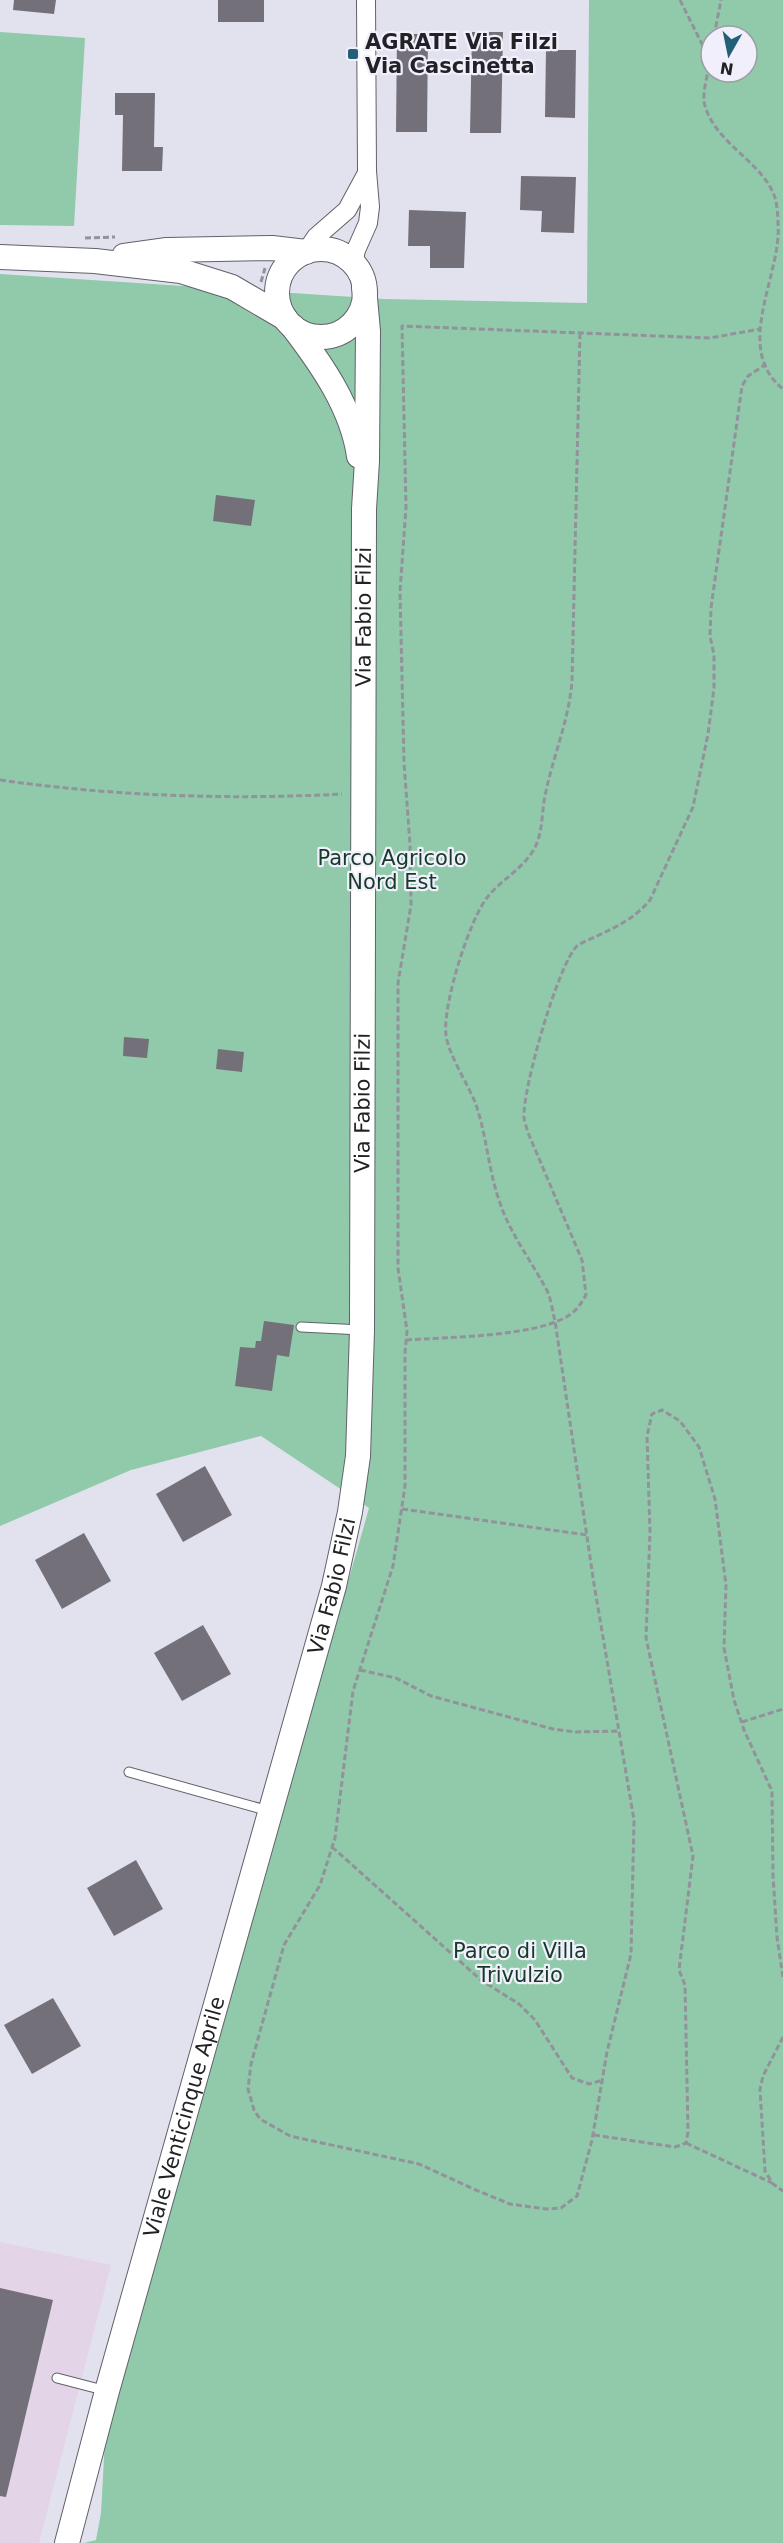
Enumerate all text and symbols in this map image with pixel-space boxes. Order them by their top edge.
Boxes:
north arrow [699,24,759,84]
place label: AGRATE Via Filzi Via Cascinetta [365,30,558,78]
marker: AGRATE Via Filzi Via Cascinetta [346,47,360,61]
text: N [719,58,735,79]
street label: Via Fabio Filzi [352,547,376,687]
park label: Parco Agricolo Nord Est [317,846,467,894]
street label: Via Fabio Filzi [350,1033,375,1173]
street label: Via Fabio Filzi [303,1516,360,1657]
park label: Parco di Villa Trivulzio [453,1939,587,1987]
street label: Viale Venticinque Aprile [139,1994,230,2240]

